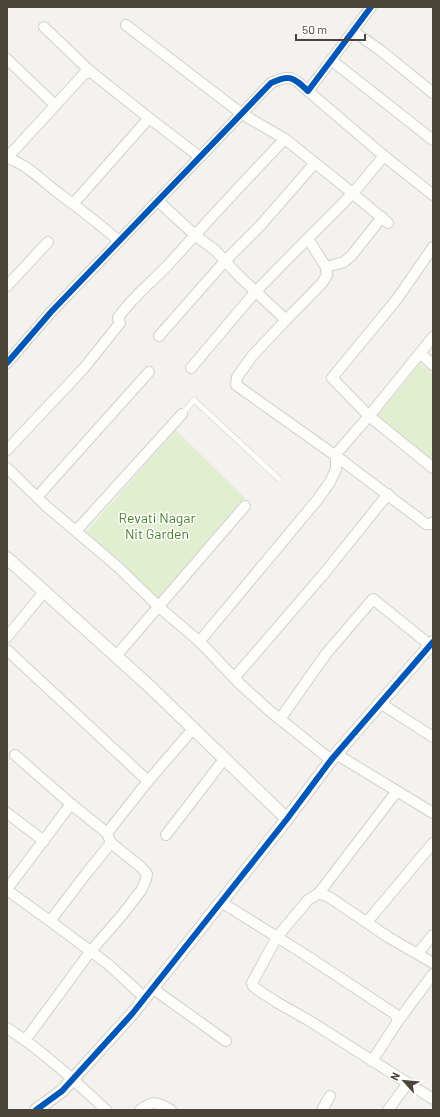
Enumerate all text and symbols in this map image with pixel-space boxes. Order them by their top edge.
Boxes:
scale bar [296,16,365,42]
text: 50 m [302,22,327,36]
park label: Revati Nagar Nit Garden [118,509,196,542]
north arrow [384,1061,424,1101]
text: N [387,1070,402,1082]

